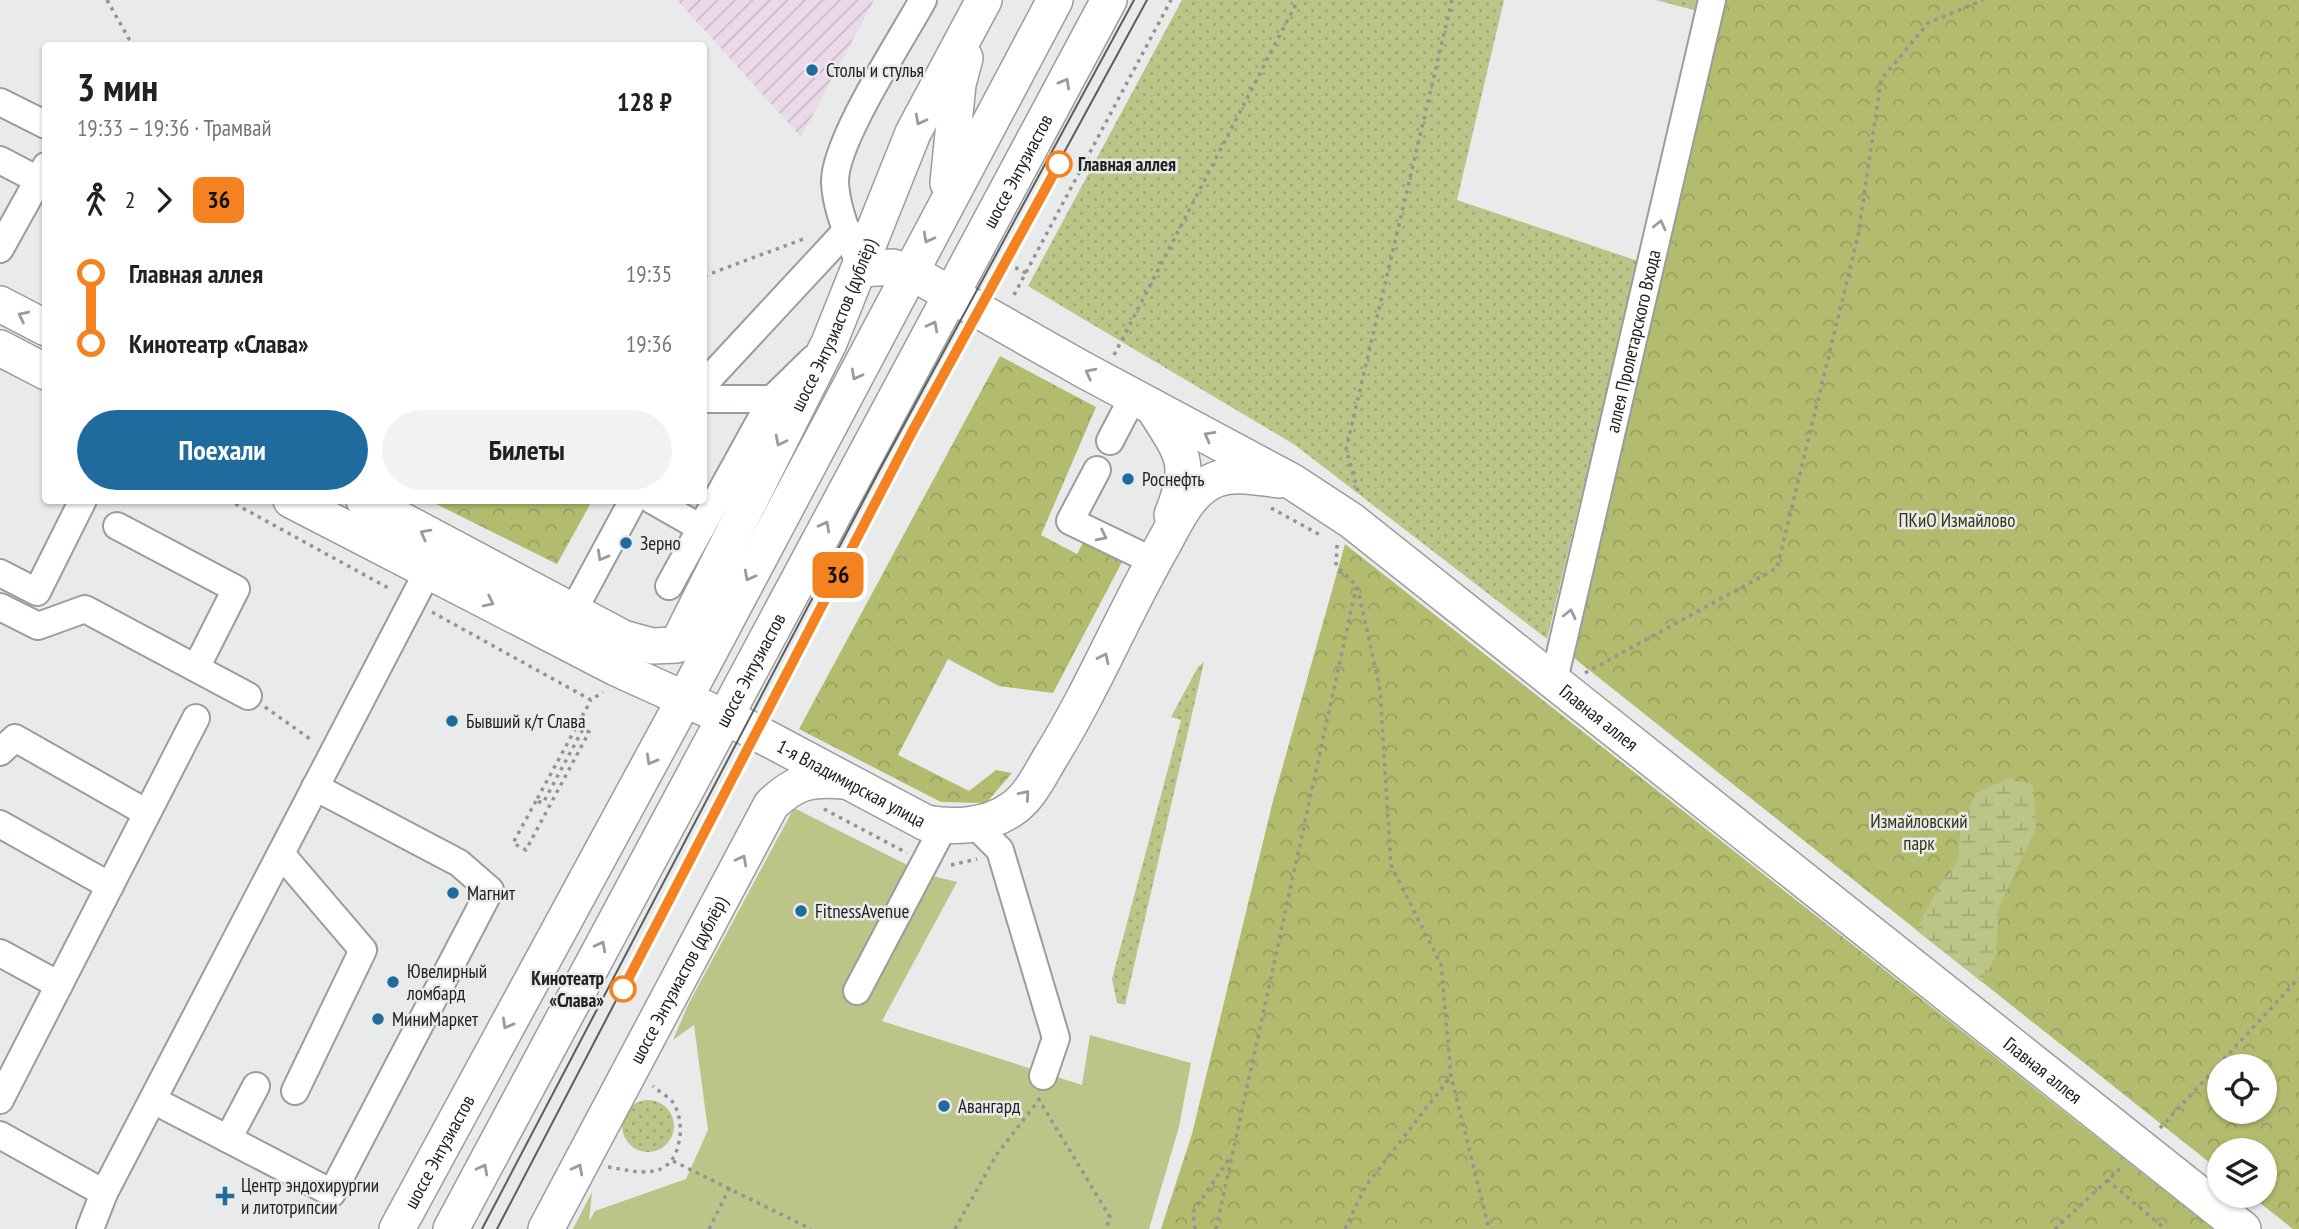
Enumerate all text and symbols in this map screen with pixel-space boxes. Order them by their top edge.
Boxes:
place label: Столы и стулья [826,58,924,82]
text: 3 мин [77,62,158,111]
marker: Столы и стулья [804,62,820,78]
one-way arrow [1056,78,1070,90]
text: 128 ₽ [617,85,672,118]
street label: шоссе Энтузиастов [977,110,1058,232]
text: 19:33 – 19:36 · Трамвай [77,113,272,142]
one-way arrow [914,113,928,126]
marker: Главная аллея [1046,151,1072,177]
place label: Главная аллея [1078,152,1176,176]
icon: walk [77,181,115,219]
icon: forward [145,181,183,219]
text: 36 [207,184,230,215]
text: 2 [125,185,135,214]
one-way arrow [1652,219,1666,231]
one-way arrow [923,231,937,243]
street label: шоссе Энтузиастов (дублёр) [785,235,882,415]
street label: аллея Пролетарского Входа [1600,247,1666,435]
text: Главная аллея [129,257,263,290]
text: 19:35 [626,259,672,288]
one-way arrow [18,311,30,325]
one-way arrow [925,320,938,333]
text: Кинотеатр «Слава» [129,327,309,360]
text: 19:36 [626,329,672,358]
one-way arrow [850,368,864,381]
one-way arrow [1085,368,1097,382]
button: Поехали [77,410,368,490]
button: Билеты [382,410,672,490]
one-way arrow [1204,431,1217,444]
one-way arrow [774,434,788,446]
place label: Роснефть [1142,467,1204,491]
marker: Роснефть [1120,471,1136,487]
park label: ПКиО Измайлово [1899,508,2015,532]
one-way arrow [817,521,831,533]
one-way arrow [1094,527,1107,541]
one-way arrow [420,528,433,542]
place label: Зерно [640,531,681,555]
marker: Зерно [618,535,634,551]
one-way arrow [597,549,610,562]
line badge: 36 [806,552,870,598]
text: 36 [827,559,849,590]
one-way arrow [744,569,757,581]
one-way arrow [481,594,494,608]
one-way arrow [1561,608,1576,620]
street label: шоссе Энтузиастов [710,609,790,731]
one-way arrow [1096,653,1110,665]
street label: Главная аллея [1555,679,1643,756]
place label: Бывший к/т Слава [466,709,586,733]
marker: Бывший к/т Слава [444,713,460,729]
street label: 1-я Владимирская улица [773,734,930,833]
one-way arrow [646,752,659,765]
one-way arrow [1017,790,1029,803]
park label: Измайловский парк [1870,809,1968,855]
one-way arrow [734,854,748,867]
place label: Магнит [467,881,516,905]
marker: Магнит [445,885,461,901]
street label: шоссе Энтузиастов (дублёр) [624,892,733,1068]
place label: FitnessAvenue [815,899,909,923]
marker: FitnessAvenue [793,903,809,919]
one-way arrow [593,941,607,953]
place label: Ювелирный ломбард [406,959,487,1005]
place label: Кинотеатр «Слава» [531,966,604,1012]
marker: Ювелирный ломбард [385,974,401,990]
marker: Кинотеатр «Слава» [610,976,636,1002]
place label: МиниМаркет [392,1007,479,1031]
marker: МиниМаркет [370,1011,386,1027]
one-way arrow [502,1017,515,1029]
street label: Главная аллея [1999,1032,2087,1109]
map controls [2207,1054,2277,1208]
button: locate [2207,1054,2277,1124]
street label: шоссе Энтузиастов [398,1091,479,1213]
place label: Авангард [958,1094,1021,1118]
marker: Авангард [936,1098,952,1114]
button: layers [2207,1138,2277,1208]
one-way arrow [475,1164,488,1176]
one-way arrow [570,1164,583,1176]
place label: Центр эндохирургии и литотрипсии [241,1173,379,1219]
marker: Центр эндохирургии и литотрипсии [215,1186,235,1206]

